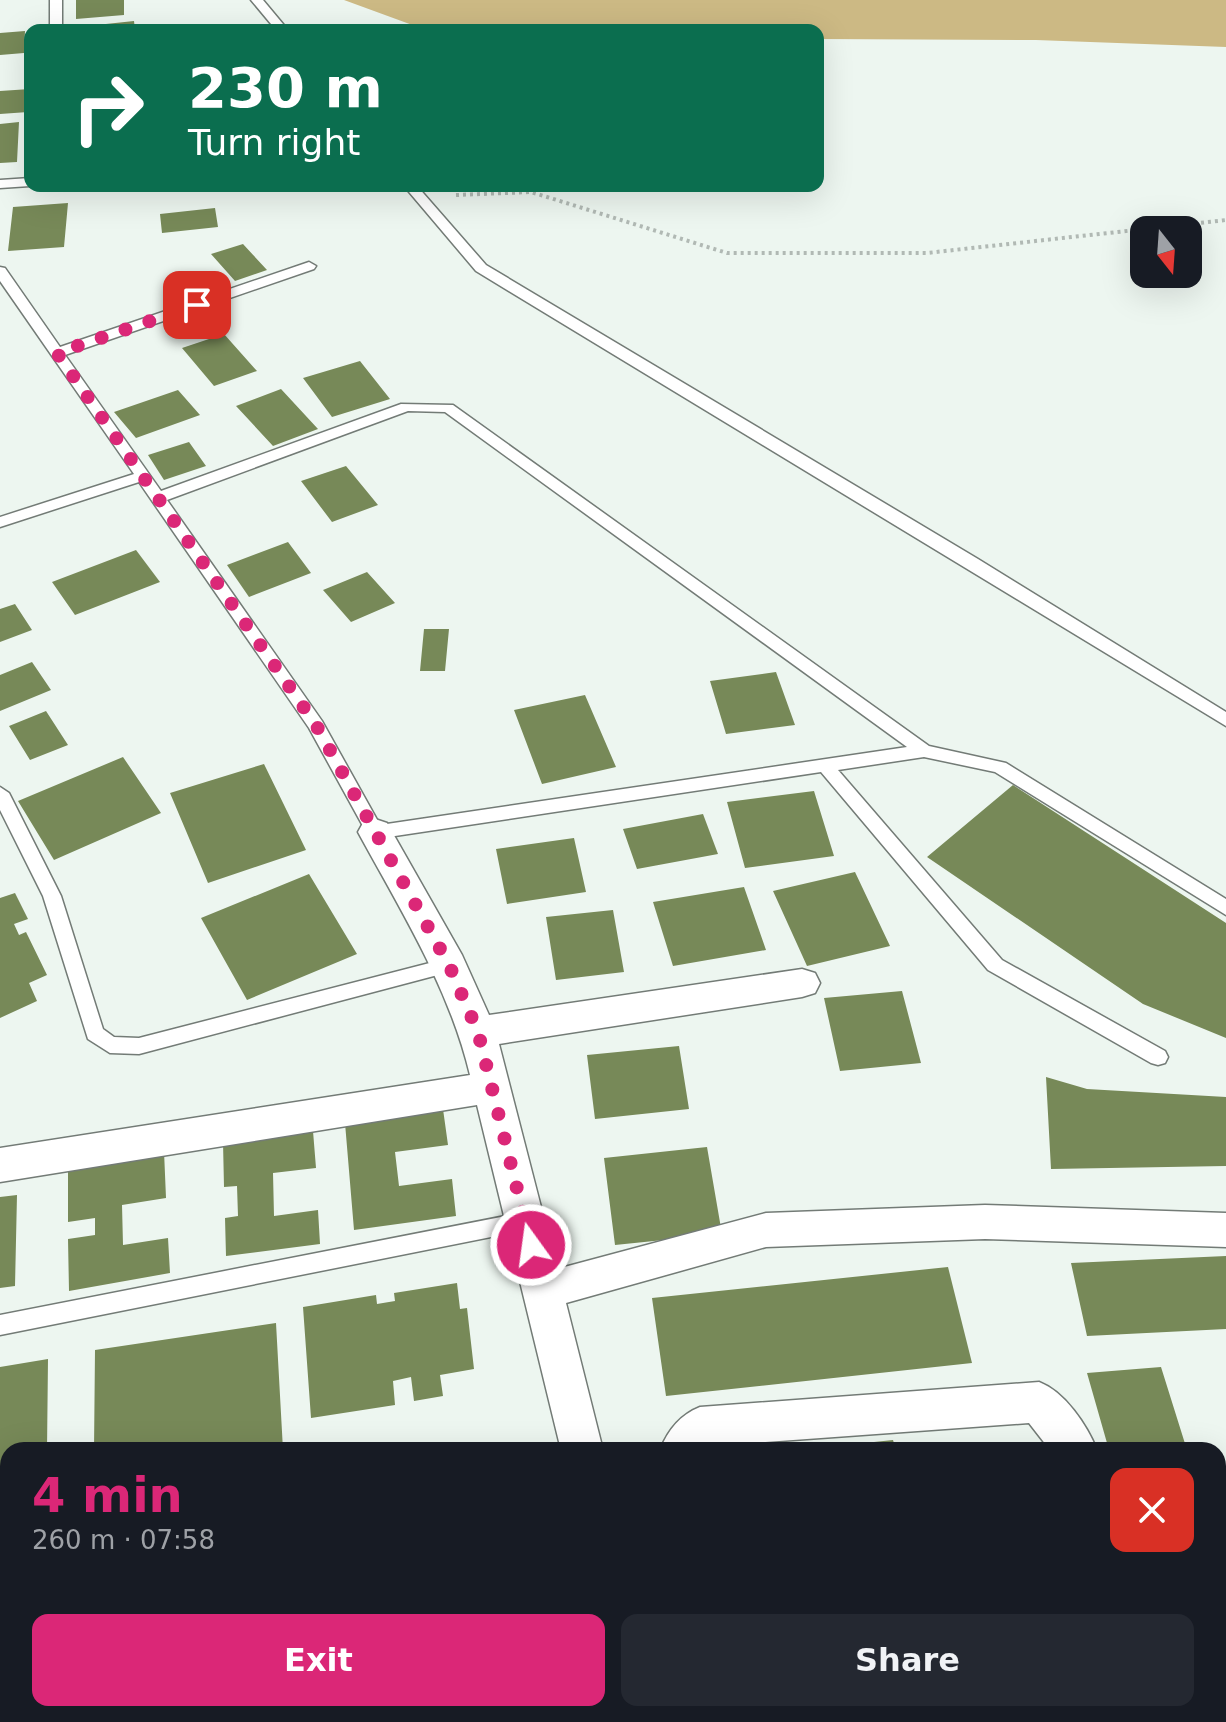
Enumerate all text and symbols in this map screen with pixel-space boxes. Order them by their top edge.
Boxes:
text: 230 m [188,55,383,120]
icon: right [56,56,160,160]
text: Turn right [188,122,360,163]
north arrow [1130,216,1202,288]
map controls [1130,216,1202,288]
pin [163,271,231,339]
icon: arrive [175,283,219,327]
position arrow [489,1203,573,1287]
text: 4 min [32,1467,183,1523]
button: close [1110,1468,1194,1552]
text: 260 m · 07:58 [32,1525,215,1555]
button: Exit [32,1614,605,1706]
button: Share [621,1614,1194,1706]

